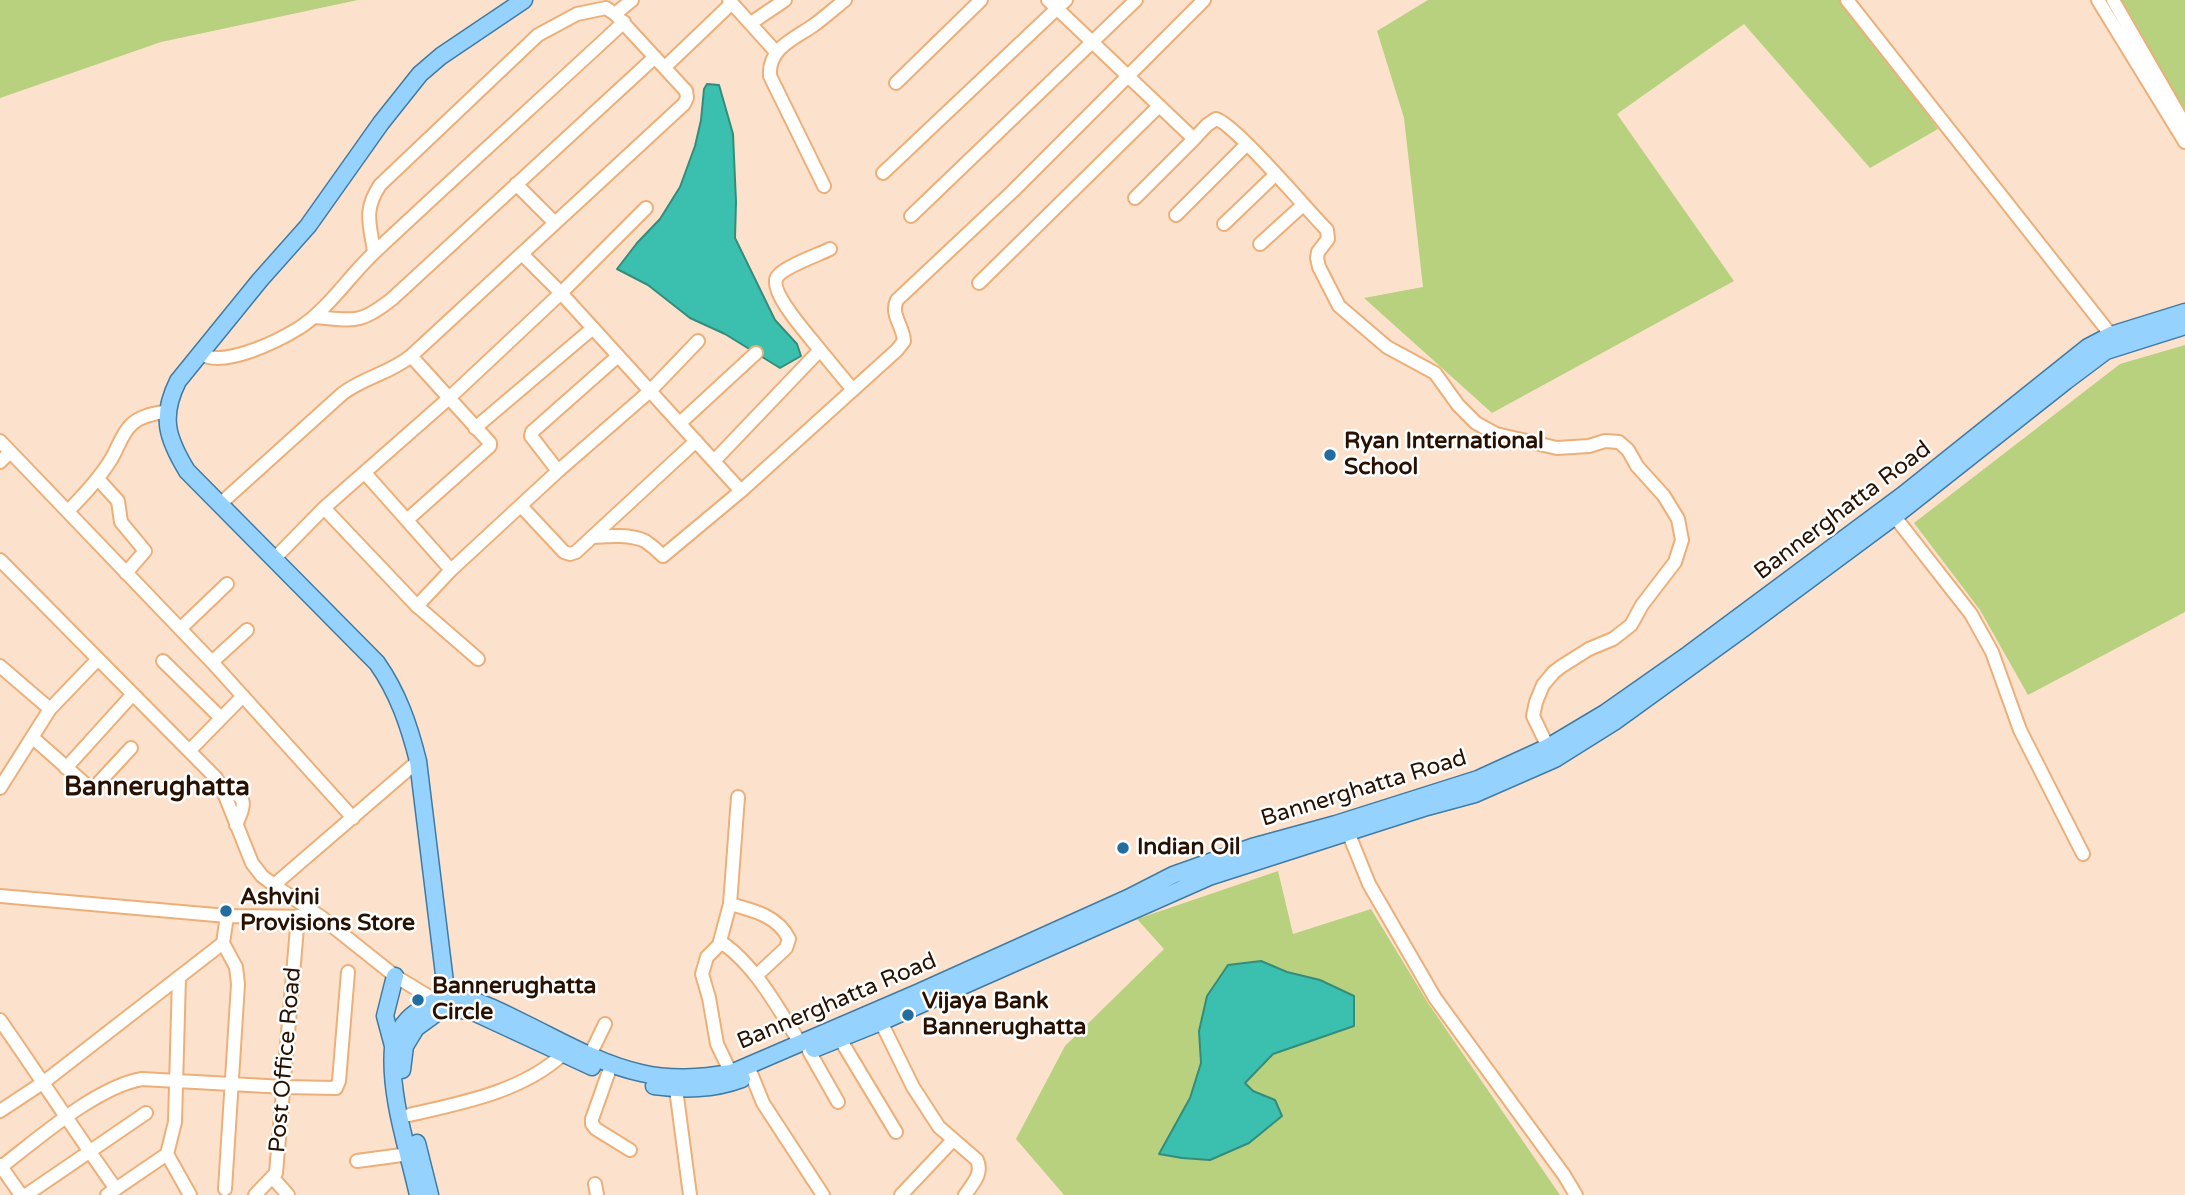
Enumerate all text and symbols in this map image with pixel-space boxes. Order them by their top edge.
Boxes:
place label: Ryan International School [1344,428,1544,482]
street label: Bannerghatta Road [1749,436,1937,586]
marker: Ryan International School [1322,447,1338,463]
street label: Bannerghatta Road [1258,745,1470,833]
district label: Bannerughatta [64,772,250,804]
place label: Indian Oil [1137,834,1240,862]
marker: Indian Oil [1115,840,1131,856]
place label: Ashvini Provisions Store [240,884,415,938]
marker: Ashvini Provisions Store [218,903,234,919]
street label: Bannerghatta Road [733,948,941,1056]
street label: Post Office Road [264,966,308,1154]
place label: Bannerughatta Circle [432,973,596,1027]
place label: Vijaya Bank Bannerughatta [922,988,1086,1042]
marker: Bannerughatta Circle [410,992,426,1008]
marker: Vijaya Bank Bannerughatta [900,1007,916,1023]

